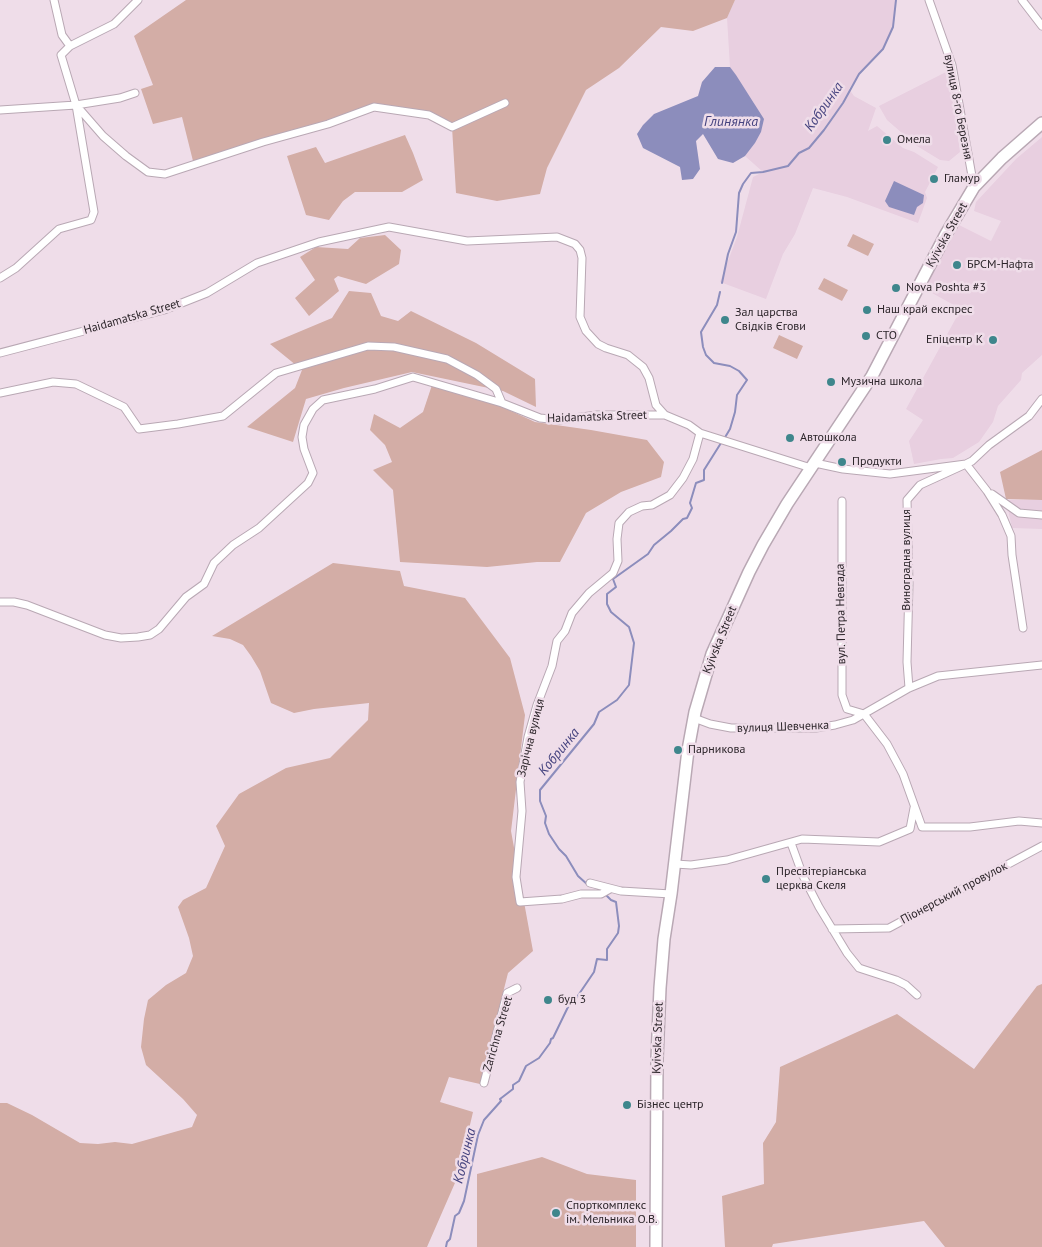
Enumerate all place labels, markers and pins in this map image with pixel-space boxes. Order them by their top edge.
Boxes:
place label: Омела [897,133,931,147]
marker: Омела [881,134,893,146]
place label: Гламур [944,172,980,186]
marker: Гламур [928,173,940,185]
place label: БРСМ-Нафта [967,258,1033,272]
marker: БРСМ-Нафта [951,259,963,271]
place label: Nova Poshta #3 [906,281,986,295]
marker: Nova Poshta #3 [890,282,902,294]
place label: Наш край експрес [877,303,972,317]
marker: Наш край експрес [861,304,873,316]
place label: Зал царства Свідків Єгови [735,306,806,334]
marker: Зал царства Свідків Єгови [719,314,731,326]
place label: СТО [876,329,897,343]
marker: СТО [860,330,872,342]
place label: Епіцентр К [926,333,983,347]
marker: Епіцентр К [987,334,999,346]
place label: Музична школа [841,375,922,389]
marker: Музична школа [825,376,837,388]
place label: Автошкола [800,431,857,445]
marker: Автошкола [784,432,796,444]
place label: Продукти [852,455,902,469]
marker: Продукти [836,456,848,468]
place label: Парникова [688,743,745,757]
marker: Парникова [672,744,684,756]
place label: Пресвітеріанська церква Скеля [776,865,866,893]
marker: Пресвітеріанська церква Скеля [760,873,772,885]
place label: буд 3 [558,993,586,1007]
marker: буд 3 [542,994,554,1006]
place label: Бізнес центр [637,1098,704,1112]
marker: Бізнес центр [621,1099,633,1111]
place label: Спорткомплекс ім. Мельника О.В. [566,1199,658,1227]
marker: Спорткомплекс ім. Мельника О.В. [550,1207,562,1219]

